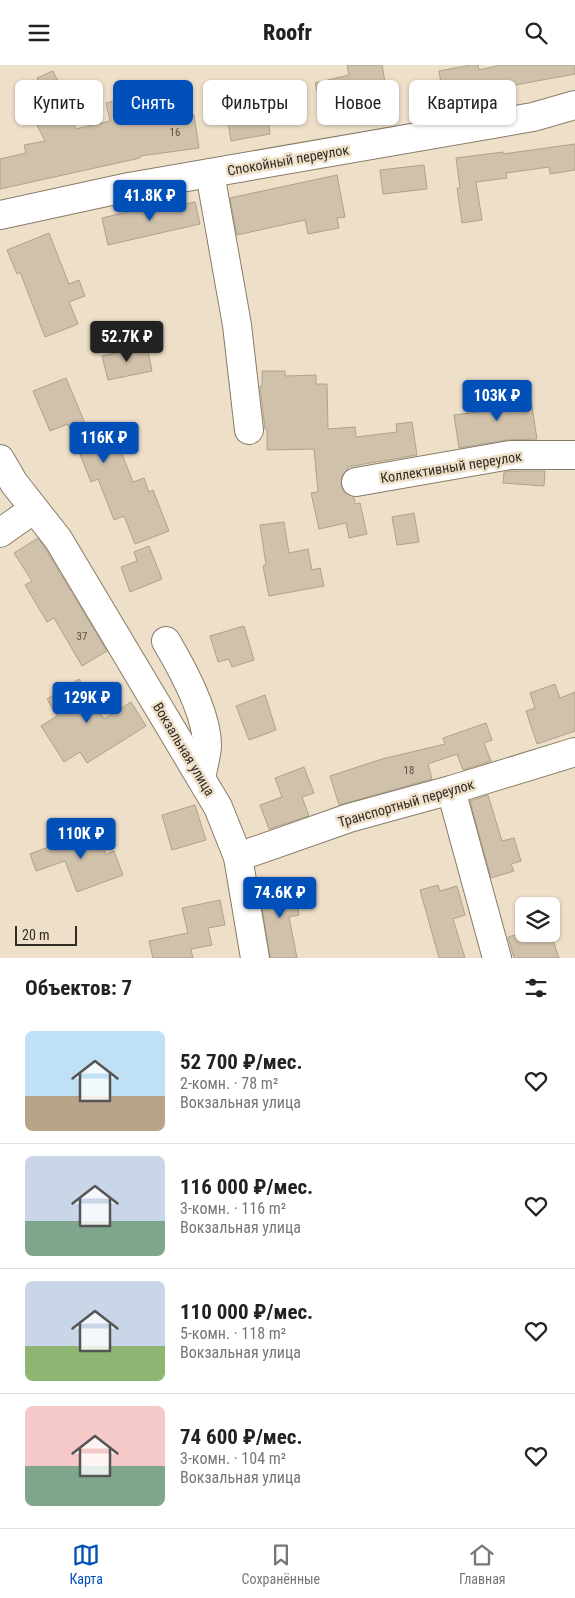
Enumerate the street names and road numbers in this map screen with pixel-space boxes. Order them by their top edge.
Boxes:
street label: Спокойный переулок [226,141,350,179]
street label: Коллективный переулок [379,448,523,486]
street label: Вокзальная улица [150,700,218,798]
street label: Транспортный переулок [336,776,476,830]

